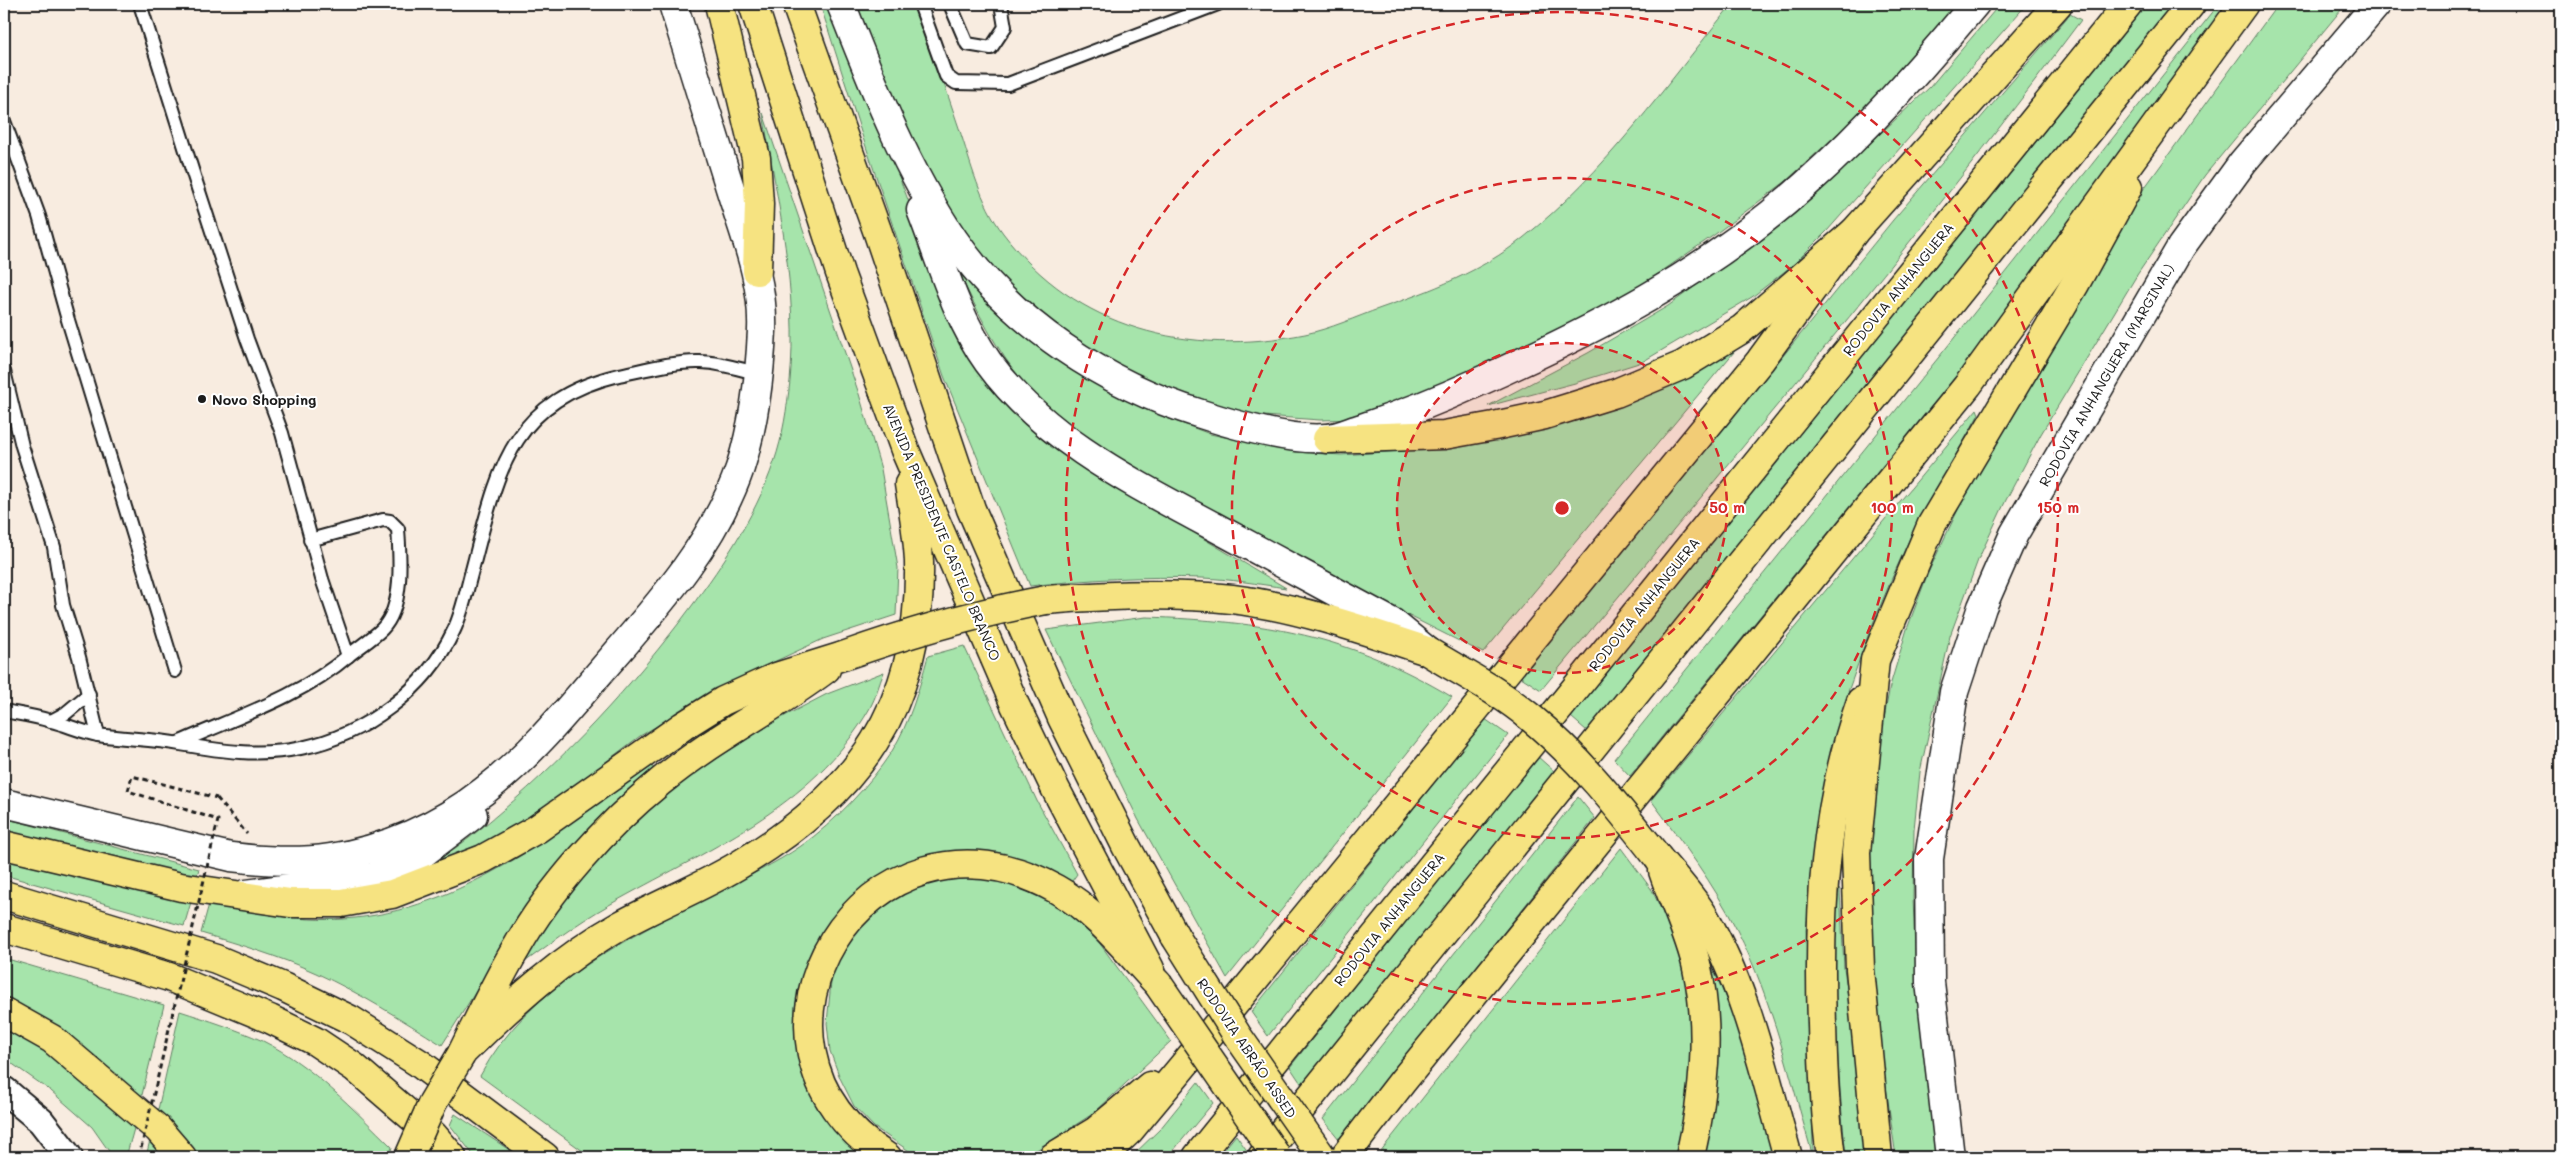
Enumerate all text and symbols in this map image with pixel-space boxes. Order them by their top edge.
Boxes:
street label: RODOVIA ANHANGUERA [1838,218,1958,360]
street label: RODOVIA ANHANGUERA (MARGINAL) [2034,260,2178,490]
place label: Novo Shopping [212,390,316,409]
marker: Novo Shopping [196,393,208,405]
street label: AVENIDA PRESIDENTE CASTELO BRANCO [879,400,1005,664]
text: 50 m [1709,497,1745,517]
text: 100 m [1870,497,1914,517]
text: 150 m [2037,497,2079,517]
centre of rings [1553,499,1571,517]
street label: RODOVIA ANHANGUERA [1584,533,1704,675]
street label: RODOVIA ANHANGUERA [1329,848,1449,990]
street label: RODOVIA ABRÃO ASSED [1193,974,1301,1122]

